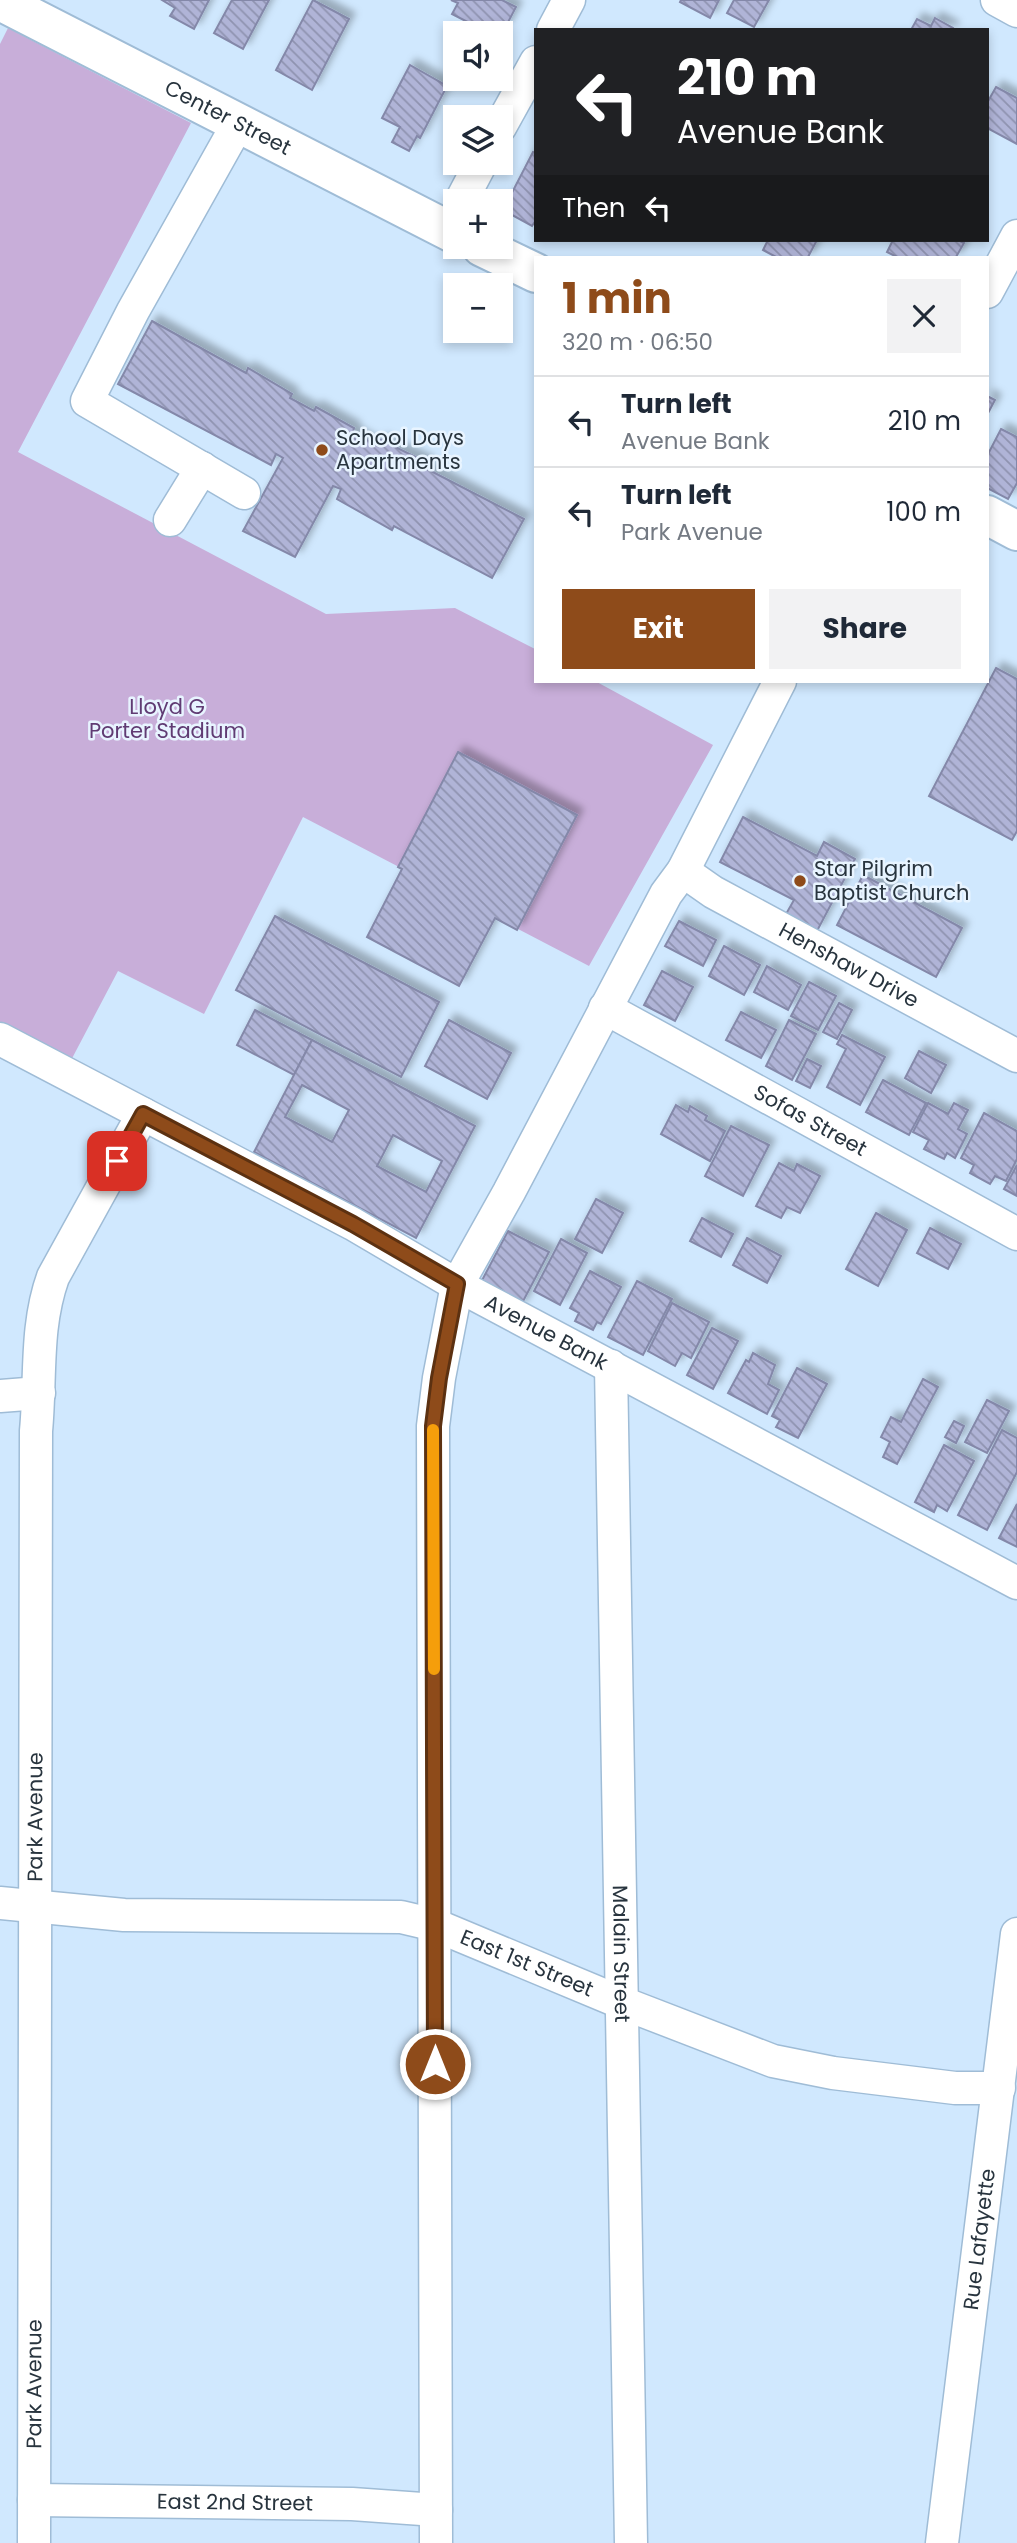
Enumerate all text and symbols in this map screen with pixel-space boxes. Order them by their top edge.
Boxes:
map controls [443,21,513,343]
button: sound [443,21,513,91]
text: 210 m [677,44,818,112]
icon: left [562,56,653,147]
street label: Center Street [160,73,296,162]
button: layers [443,105,513,175]
text: Avenue Bank [677,109,884,154]
button: + [443,189,513,259]
icon: left [639,189,677,227]
text: Then [562,190,625,226]
text: 1 min [562,269,672,328]
button: − [443,273,513,343]
button: close [887,279,961,353]
text: 320 m · 06:50 [562,326,713,358]
text: Turn left [621,386,732,422]
icon: left [562,403,600,441]
text: 210 m [888,403,961,439]
place label: School Days Apartments [336,423,464,476]
text: Avenue Bank [621,425,770,457]
marker: School Days Apartments [314,442,330,458]
text: Turn left [621,477,732,513]
icon: left [562,494,600,532]
text: 100 m [886,494,961,530]
text: Park Avenue [621,516,763,548]
button: Exit [562,589,755,669]
button: Share [769,589,961,669]
park label: Lloyd G Porter Stadium [89,692,245,745]
place label: Star Pilgrim Baptist Church [814,854,969,907]
marker: Star Pilgrim Baptist Church [792,873,808,889]
street label: Henshaw Drive [774,915,924,1014]
street label: Sofas Street [749,1077,872,1163]
pin [87,1131,147,1191]
icon: arrive [98,1142,136,1180]
street label: Avenue Bank [480,1287,613,1377]
street label: Park Avenue [20,1752,49,1882]
street label: Malain Street [606,1885,637,2023]
street label: East 1st Street [456,1922,598,2003]
position arrow [398,2027,472,2101]
street label: Rue Lafayette [956,2167,1002,2312]
street label: Park Avenue [19,2319,48,2449]
street label: East 2nd Street [157,2487,313,2518]

